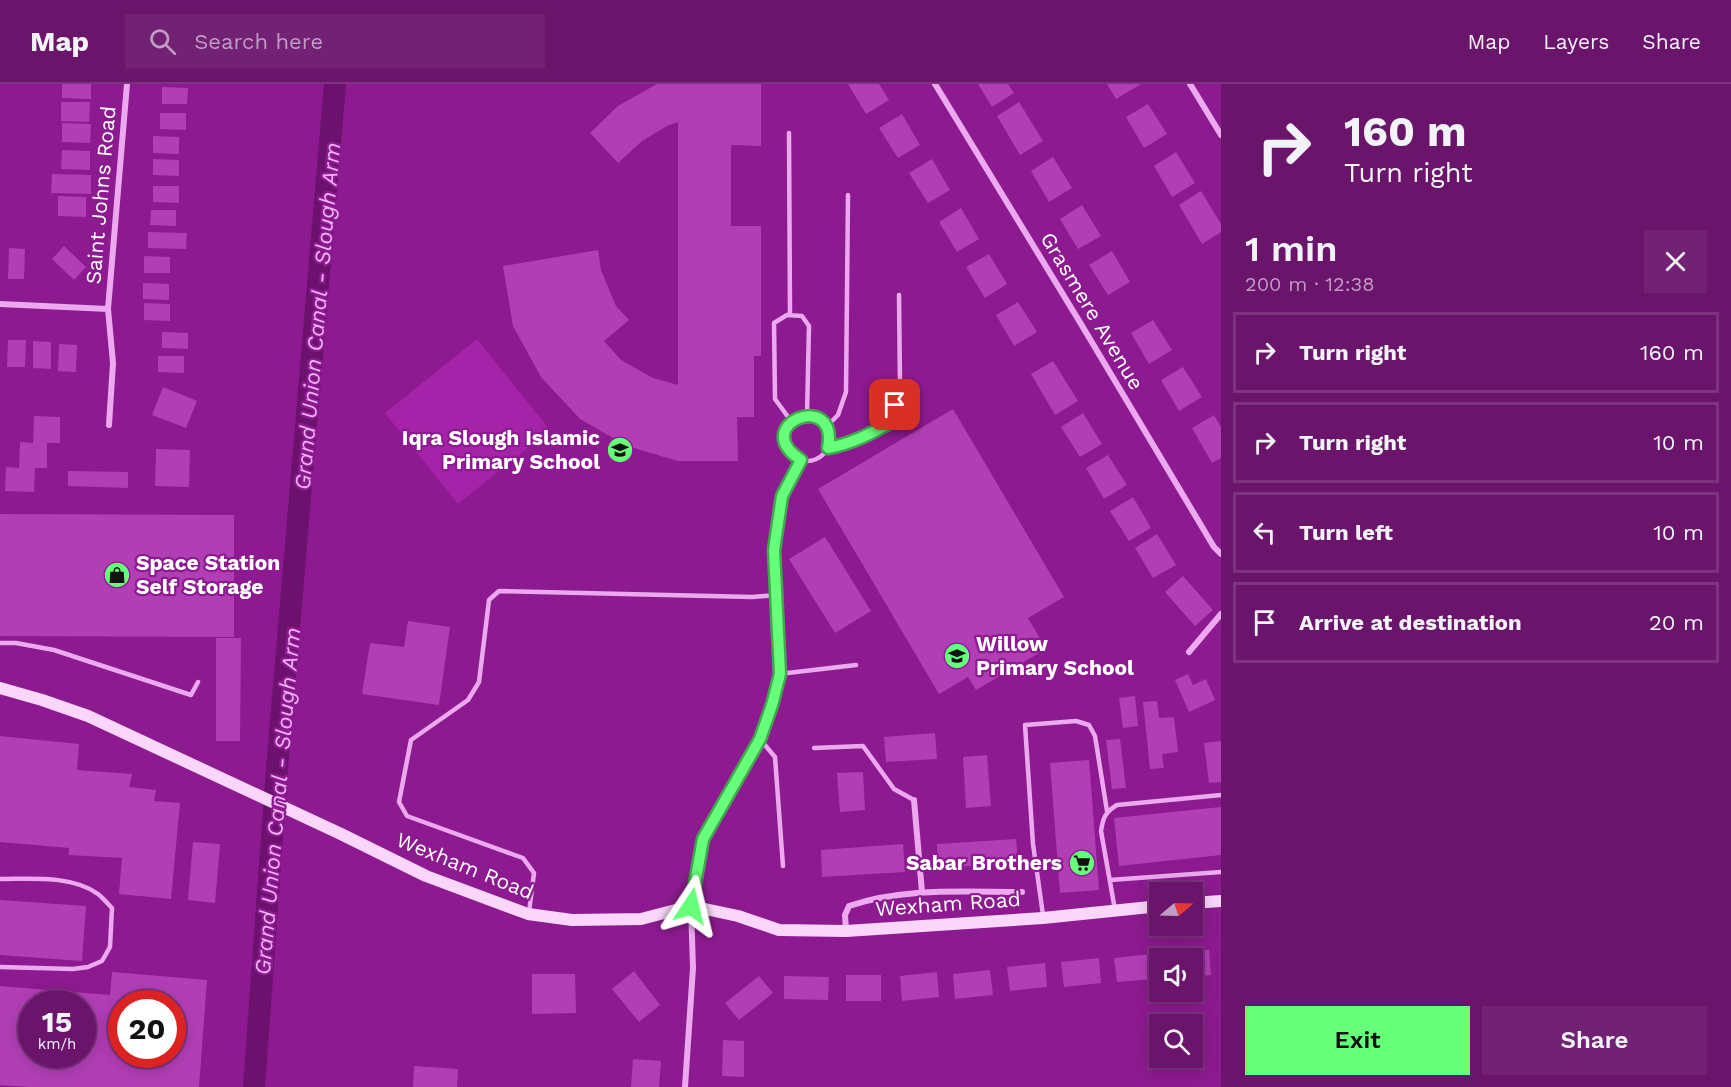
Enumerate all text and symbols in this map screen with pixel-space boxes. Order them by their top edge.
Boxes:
search box [125,14,545,68]
text: Map [30,25,89,58]
icon: search [146,25,179,58]
text: Search here [194,29,323,54]
text: Map [1467,29,1510,54]
text: Layers [1543,29,1609,54]
text: Share [1642,29,1701,54]
street label: Saint Johns Road [80,105,121,285]
text: 160 m [1344,107,1467,156]
icon: right [1245,108,1323,186]
water label: Grand Union Canal - Slough Arm [290,141,345,491]
text: Turn right [1344,157,1473,189]
street label: Grasmere Avenue [1035,227,1149,394]
text: 1 min [1245,228,1337,270]
button: close [1644,230,1707,293]
text: 200 m · 12:38 [1245,272,1375,296]
icon: right [1248,336,1281,369]
text: Turn right [1299,340,1406,365]
text: 160 m [1640,340,1704,365]
pin [869,379,920,430]
icon: arrive [878,388,911,421]
place label: Iqra Slough Islamic Primary School [402,425,600,474]
icon: right [1248,426,1281,459]
text: Turn right [1299,430,1406,455]
text: 10 m [1653,430,1704,455]
school or university icon: Iqra Slough Islamic Primary School [605,435,635,465]
icon: left [1248,516,1281,549]
text: Turn left [1299,520,1393,545]
text: 10 m [1653,520,1704,545]
place label: Space Station Self Storage [136,550,280,599]
shop icon: Space Station Self Storage [102,560,132,590]
icon: arrive [1248,606,1281,639]
text: Arrive at destination [1299,610,1522,635]
text: 20 m [1649,610,1704,635]
water label: Grand Union Canal - Slough Arm [250,626,305,976]
place label: Willow Primary School [976,631,1134,680]
school or university icon: Willow Primary School [942,641,972,671]
street label: Wexham Road [393,827,537,904]
supermarket icon: Sabar Brothers [1067,848,1097,878]
place label: Sabar Brothers [906,850,1062,875]
position arrow [659,874,723,938]
north arrow [1149,882,1203,936]
map controls [1149,882,1203,1068]
street label: Wexham Road [874,886,1022,921]
button: sound [1149,948,1203,1002]
speed limit sign: 20 [108,990,186,1068]
text: 15 [42,1004,72,1039]
button: Exit [1245,1006,1470,1075]
button: Share [1482,1006,1707,1075]
button: search [1149,1014,1203,1068]
text: km/h [38,1035,76,1053]

